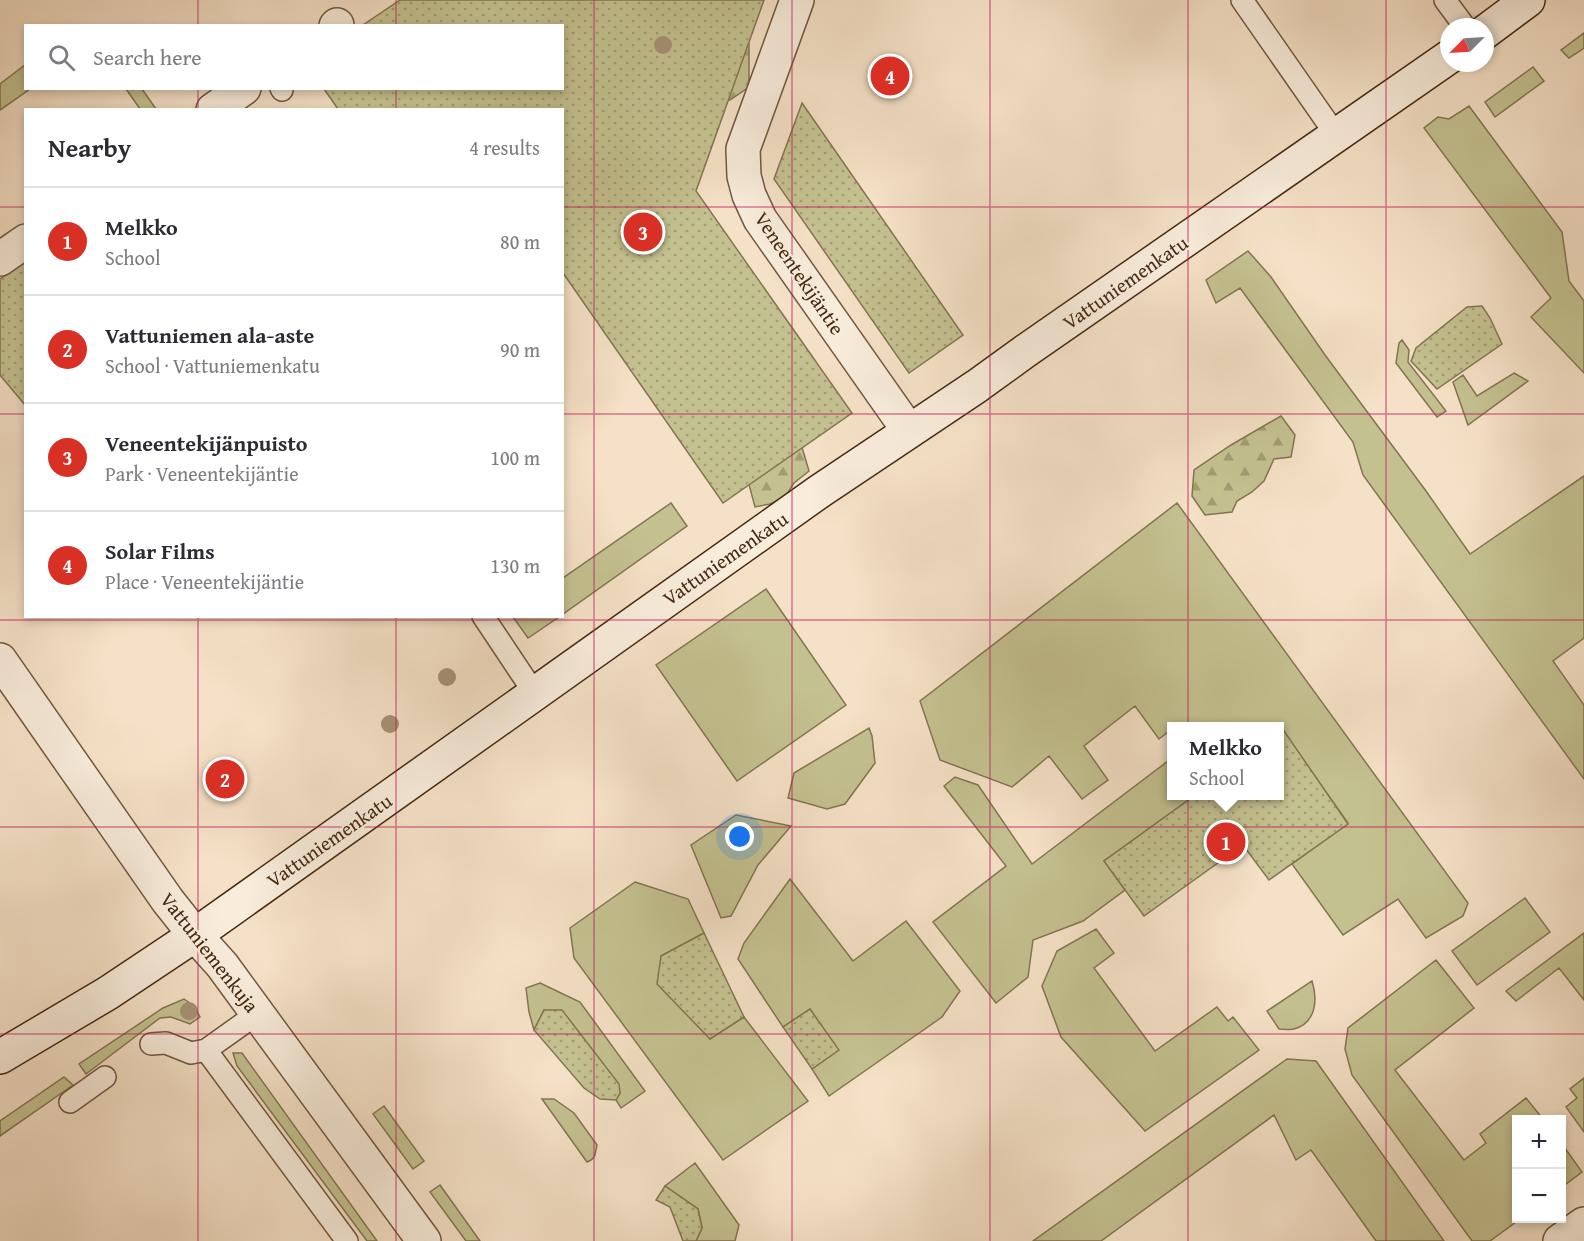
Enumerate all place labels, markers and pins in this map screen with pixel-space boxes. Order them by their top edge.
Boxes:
pin: 4 [870,54,910,98]
pin: 3 [624,210,662,254]
pin: 2 [206,756,244,802]
pin: 1 [1206,820,1246,864]

